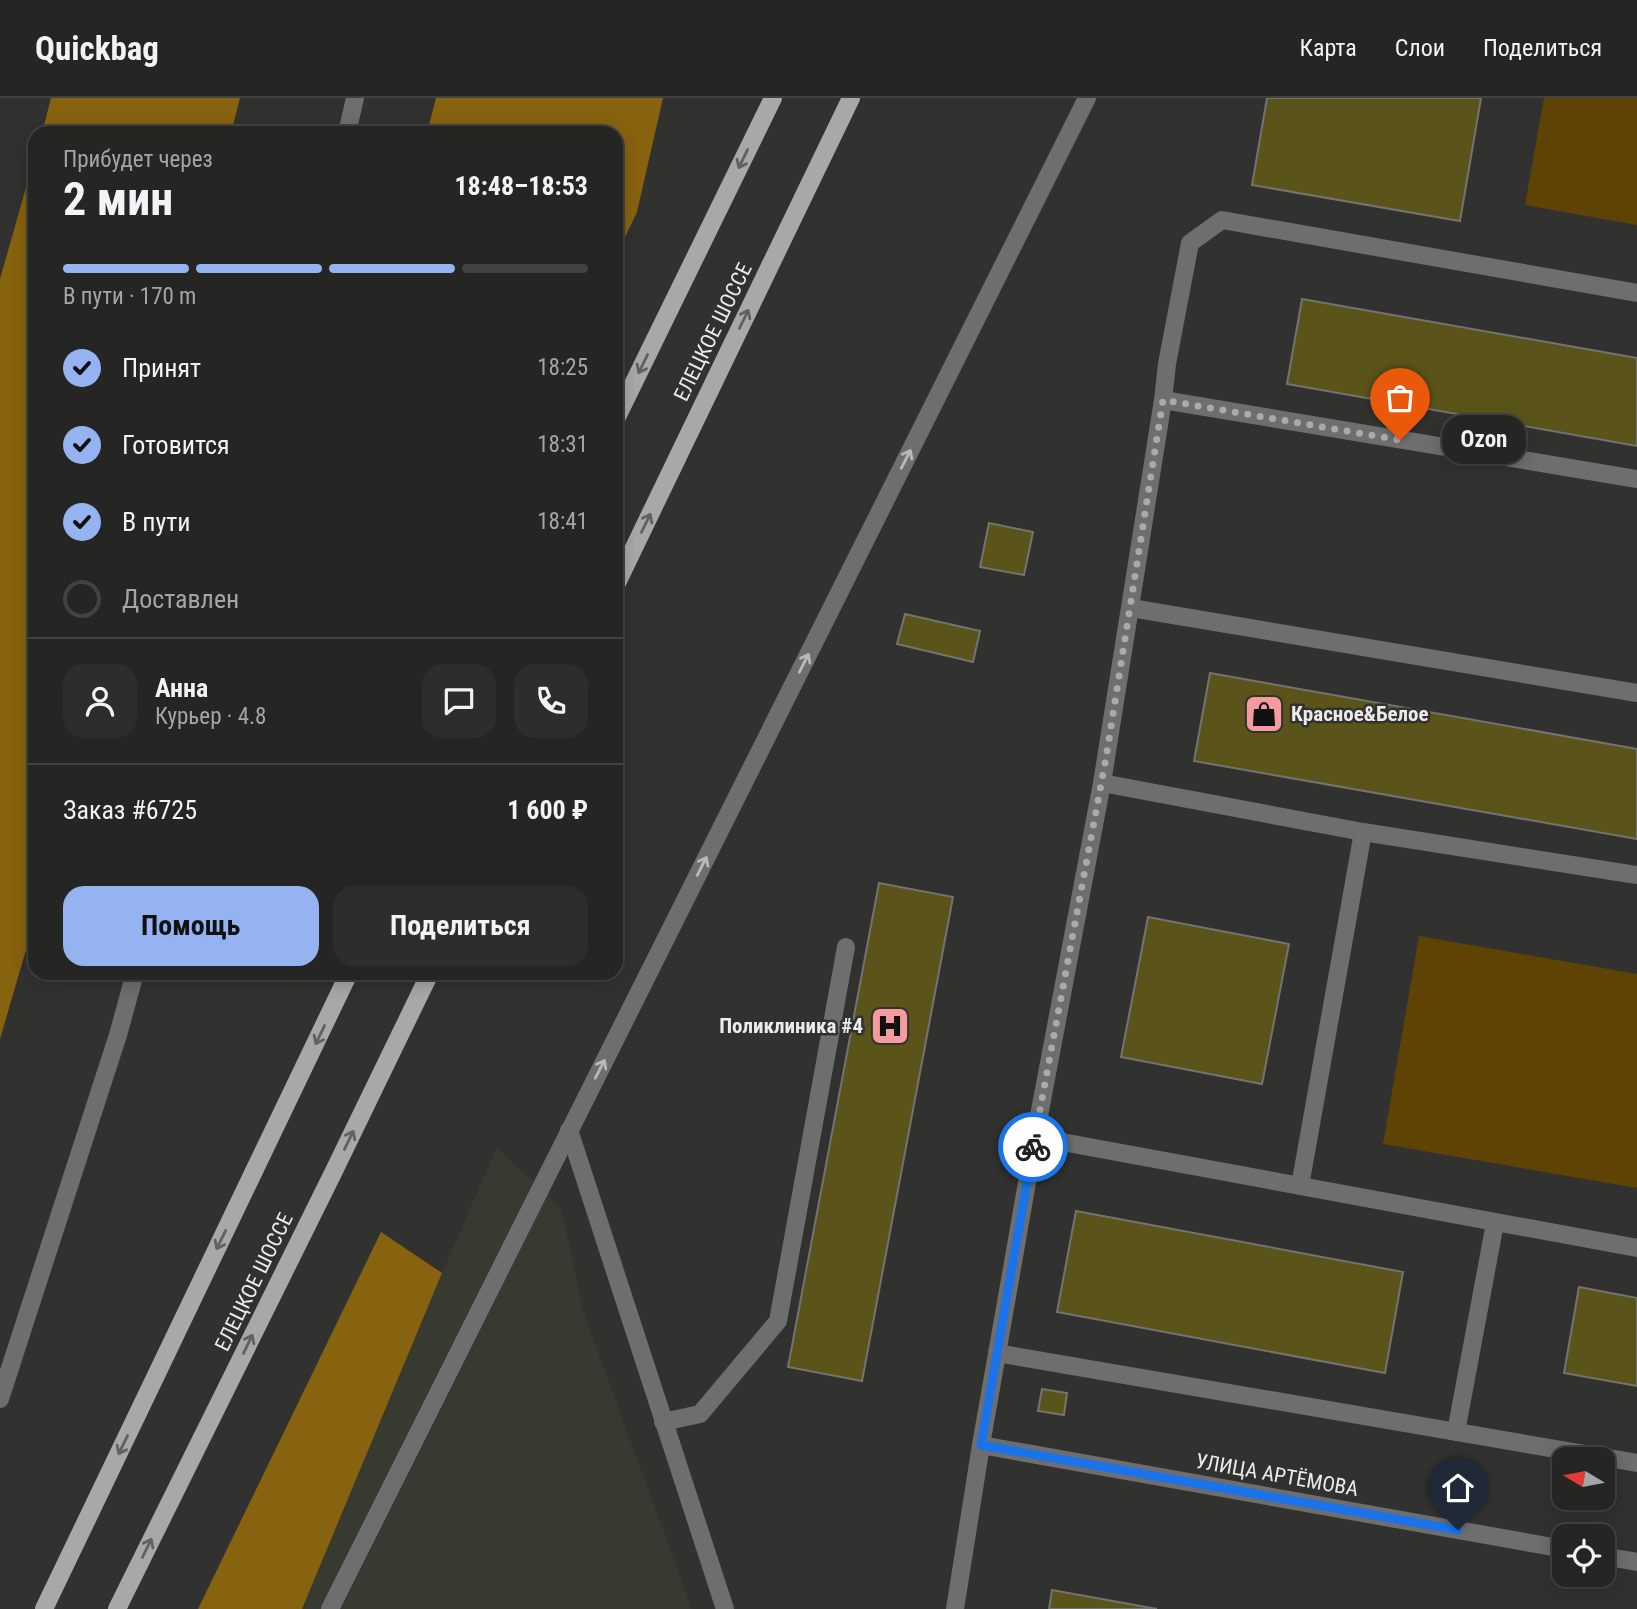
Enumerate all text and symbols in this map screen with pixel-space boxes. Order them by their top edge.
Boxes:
text: Quickbag [35,29,159,68]
text: Карта [1299,34,1357,62]
text: Слои [1395,34,1445,62]
text: Поделиться [1483,34,1602,62]
text: Прибудет через [63,146,213,173]
one-way arrow [736,148,749,169]
text: 18:48–18:53 [454,171,588,201]
text: 2 мин [63,172,173,226]
street label: ЕЛЕЦКОЕ ШОССЕ [669,259,757,405]
text: В пути · 170 m [63,283,196,310]
one-way arrow [739,308,752,329]
icon: check [63,349,101,387]
text: Принят [122,353,201,383]
one-way arrow [636,353,649,374]
text: 18:25 [537,354,588,381]
pin [1370,368,1430,440]
icon: bag [1381,379,1419,417]
callout: Ozon [1442,416,1526,464]
icon: check [63,426,101,464]
text: Ozon [1461,426,1507,453]
text: Готовится [122,430,230,460]
text: 18:31 [537,431,588,458]
one-way arrow [899,450,913,470]
icon: check [63,503,101,541]
text: В пути [122,507,191,537]
text: 18:41 [537,508,588,535]
one-way arrow [639,513,653,534]
text: Доставлен [122,584,239,614]
one-way arrow [797,653,811,674]
button: person [63,664,137,738]
button: chat [422,664,496,738]
button: phone [514,664,588,738]
text: Анна [155,673,208,703]
shop icon: Красное&Белое [1243,693,1285,735]
place label: Красное&Белое [1291,702,1428,726]
text: Курьер · 4.8 [155,703,266,730]
text: Заказ #6725 [63,795,197,825]
text: 1 600 ₽ [507,795,588,825]
one-way arrow [695,856,709,877]
button: Помощь [63,886,319,966]
button: Поделиться [333,886,588,966]
hospital icon: Поликлиника #4 [869,1005,911,1047]
place label: Поликлиника #4 [719,1014,863,1038]
one-way arrow [313,1023,326,1045]
one-way arrow [593,1059,607,1080]
courier [998,1112,1068,1182]
icon: bike [1014,1128,1052,1166]
one-way arrow [343,1130,357,1151]
street label: ЕЛЕЦКОЕ ШОССЕ [210,1209,298,1355]
one-way arrow [214,1229,228,1250]
one-way arrow [242,1334,256,1355]
one-way arrow [116,1434,129,1455]
north arrow [1552,1447,1615,1510]
map controls [1552,1447,1615,1587]
street label: УЛИЦА АРТЁМОВА [1194,1449,1360,1501]
pin [1428,1458,1488,1530]
icon: home [1439,1469,1477,1507]
button: locate [1552,1524,1615,1587]
one-way arrow [141,1538,155,1559]

